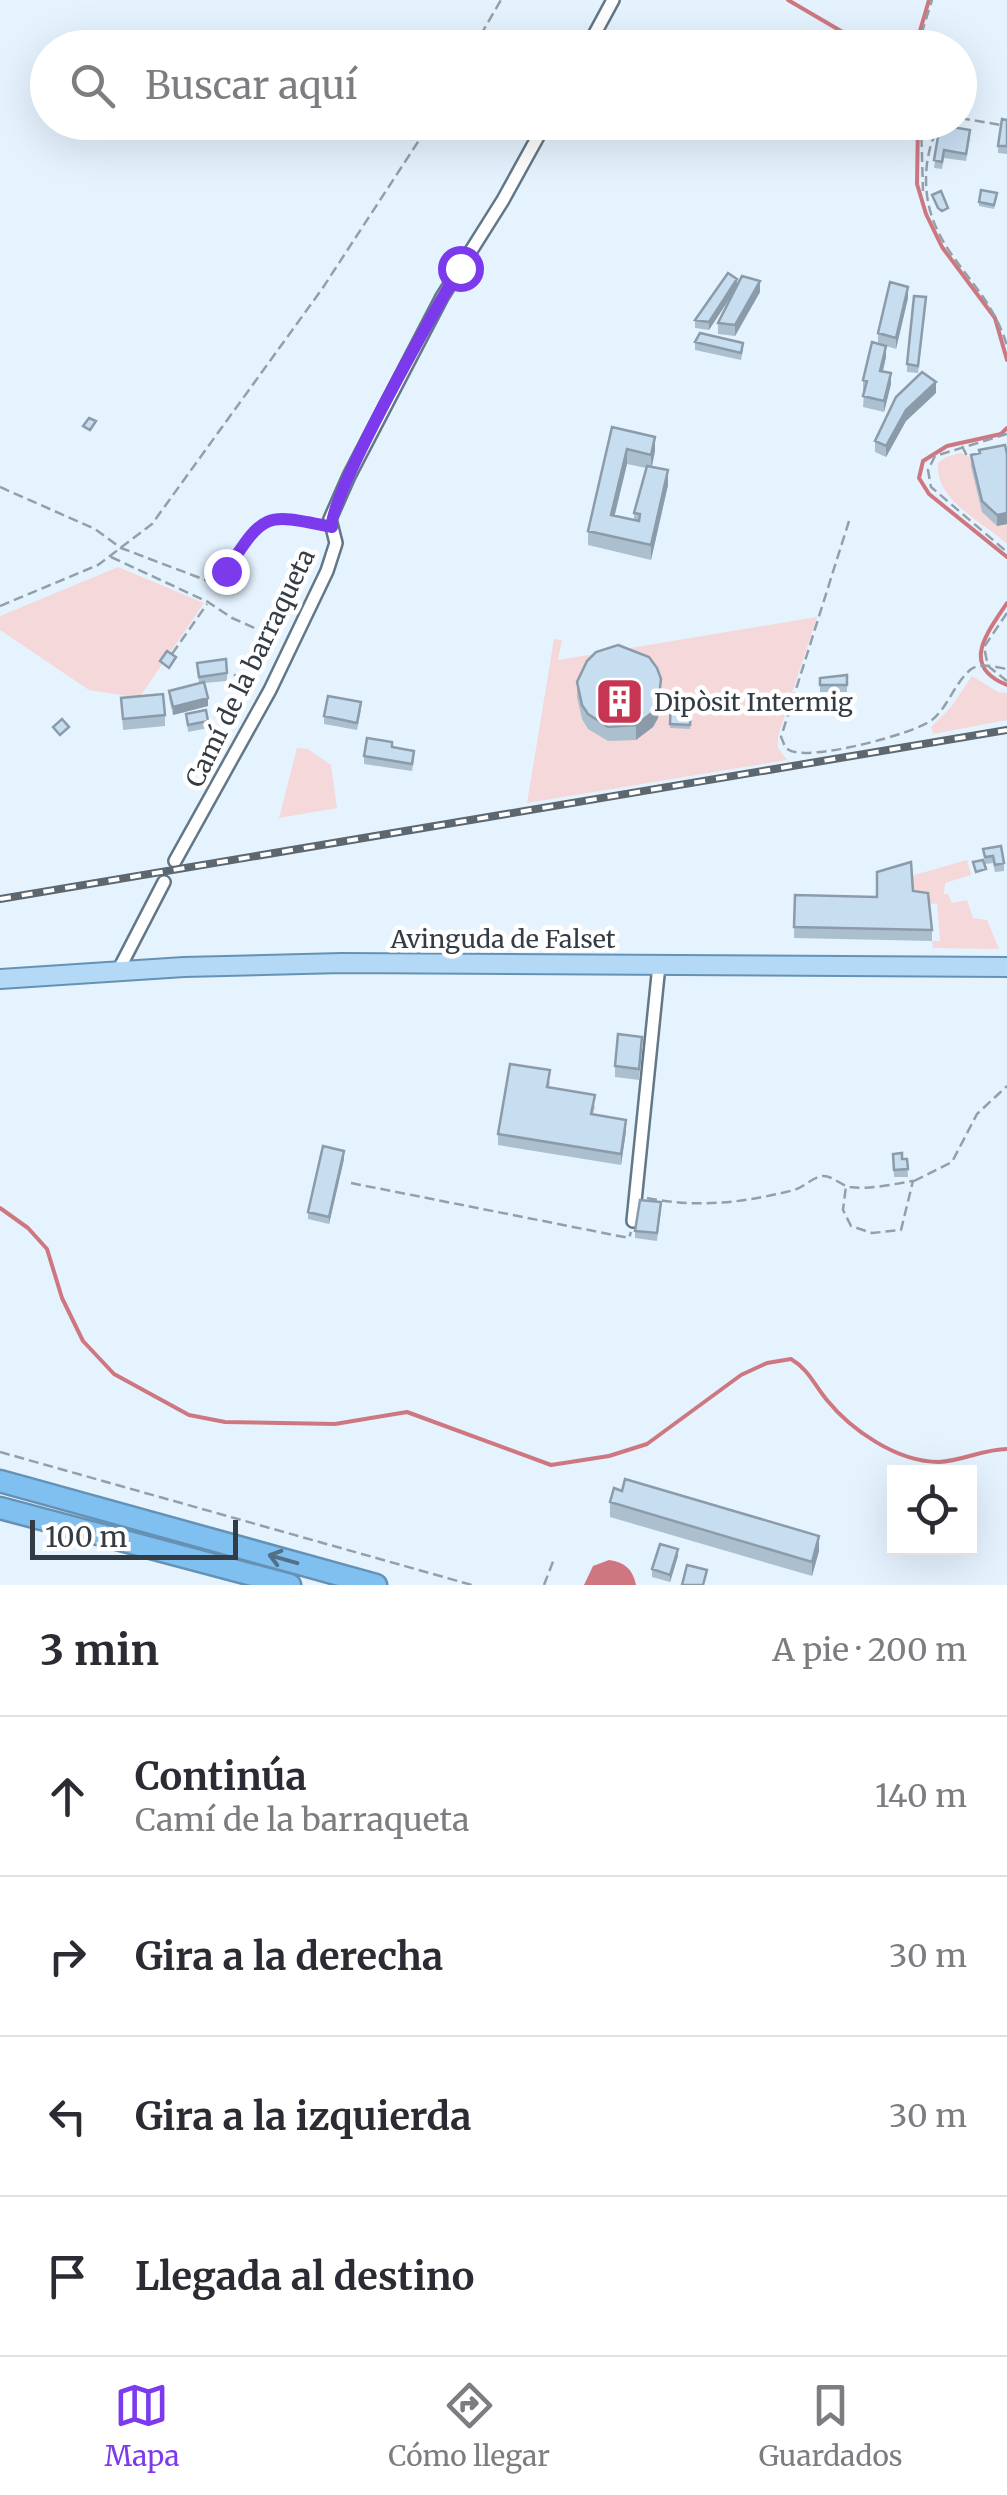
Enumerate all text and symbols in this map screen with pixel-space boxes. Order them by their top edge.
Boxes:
search box [30,30,977,140]
icon: search [65,58,120,113]
text: Buscar aquí [145,62,357,109]
route start [438,246,484,292]
street label: Camí de la barraqueta [178,544,322,792]
route end [204,549,250,595]
building icon: Dipòsit Intermig [593,676,645,728]
place label: Dipòsit Intermig [654,686,853,718]
street label: Avinguda de Falset [389,923,616,955]
map controls [887,1465,977,1555]
button: locate [887,1465,977,1555]
scale bar [30,1515,238,1560]
text: 100 m [45,1519,127,1555]
one-way arrow [267,1548,299,1567]
text: 3 min [40,1624,159,1676]
text: A pie · 200 m [772,1630,967,1670]
text: Continúa [135,1753,307,1800]
icon: ahead [40,1769,95,1824]
text: 140 m [875,1776,967,1816]
text: Camí de la barraqueta [135,1800,469,1840]
icon: right [40,1929,95,1984]
text: Gira a la derecha [135,1933,443,1980]
text: 30 m [889,1936,967,1976]
icon: left [40,2089,95,2144]
text: Gira a la izquierda [135,2093,471,2140]
text: 30 m [889,2096,967,2136]
icon: arrive [40,2249,95,2304]
text: Llegada al destino [135,2253,474,2300]
tab: Mapa [104,2378,179,2474]
tab: Cómo llegar [388,2378,550,2474]
tab: Guardados [759,2378,903,2474]

